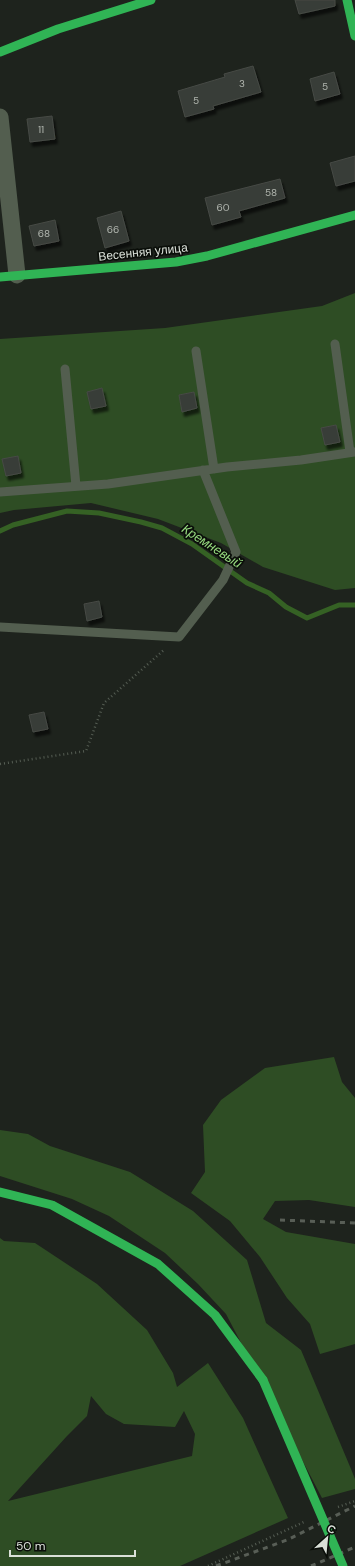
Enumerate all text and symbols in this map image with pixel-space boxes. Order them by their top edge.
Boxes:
house number: 3 [239,77,245,90]
house number: 5 [322,80,328,93]
house number: 5 [193,94,199,107]
house number: 11 [38,123,44,136]
house number: 58 [265,186,277,199]
house number: 60 [216,201,230,214]
house number: 66 [107,223,119,236]
house number: 68 [38,227,50,240]
street label: Весенняя улица [98,239,189,265]
water label: Кремневый [178,520,246,572]
north arrow [307,1518,347,1558]
text: С [325,1521,338,1537]
scale bar [10,1532,135,1558]
text: 50 m [16,1538,45,1554]

